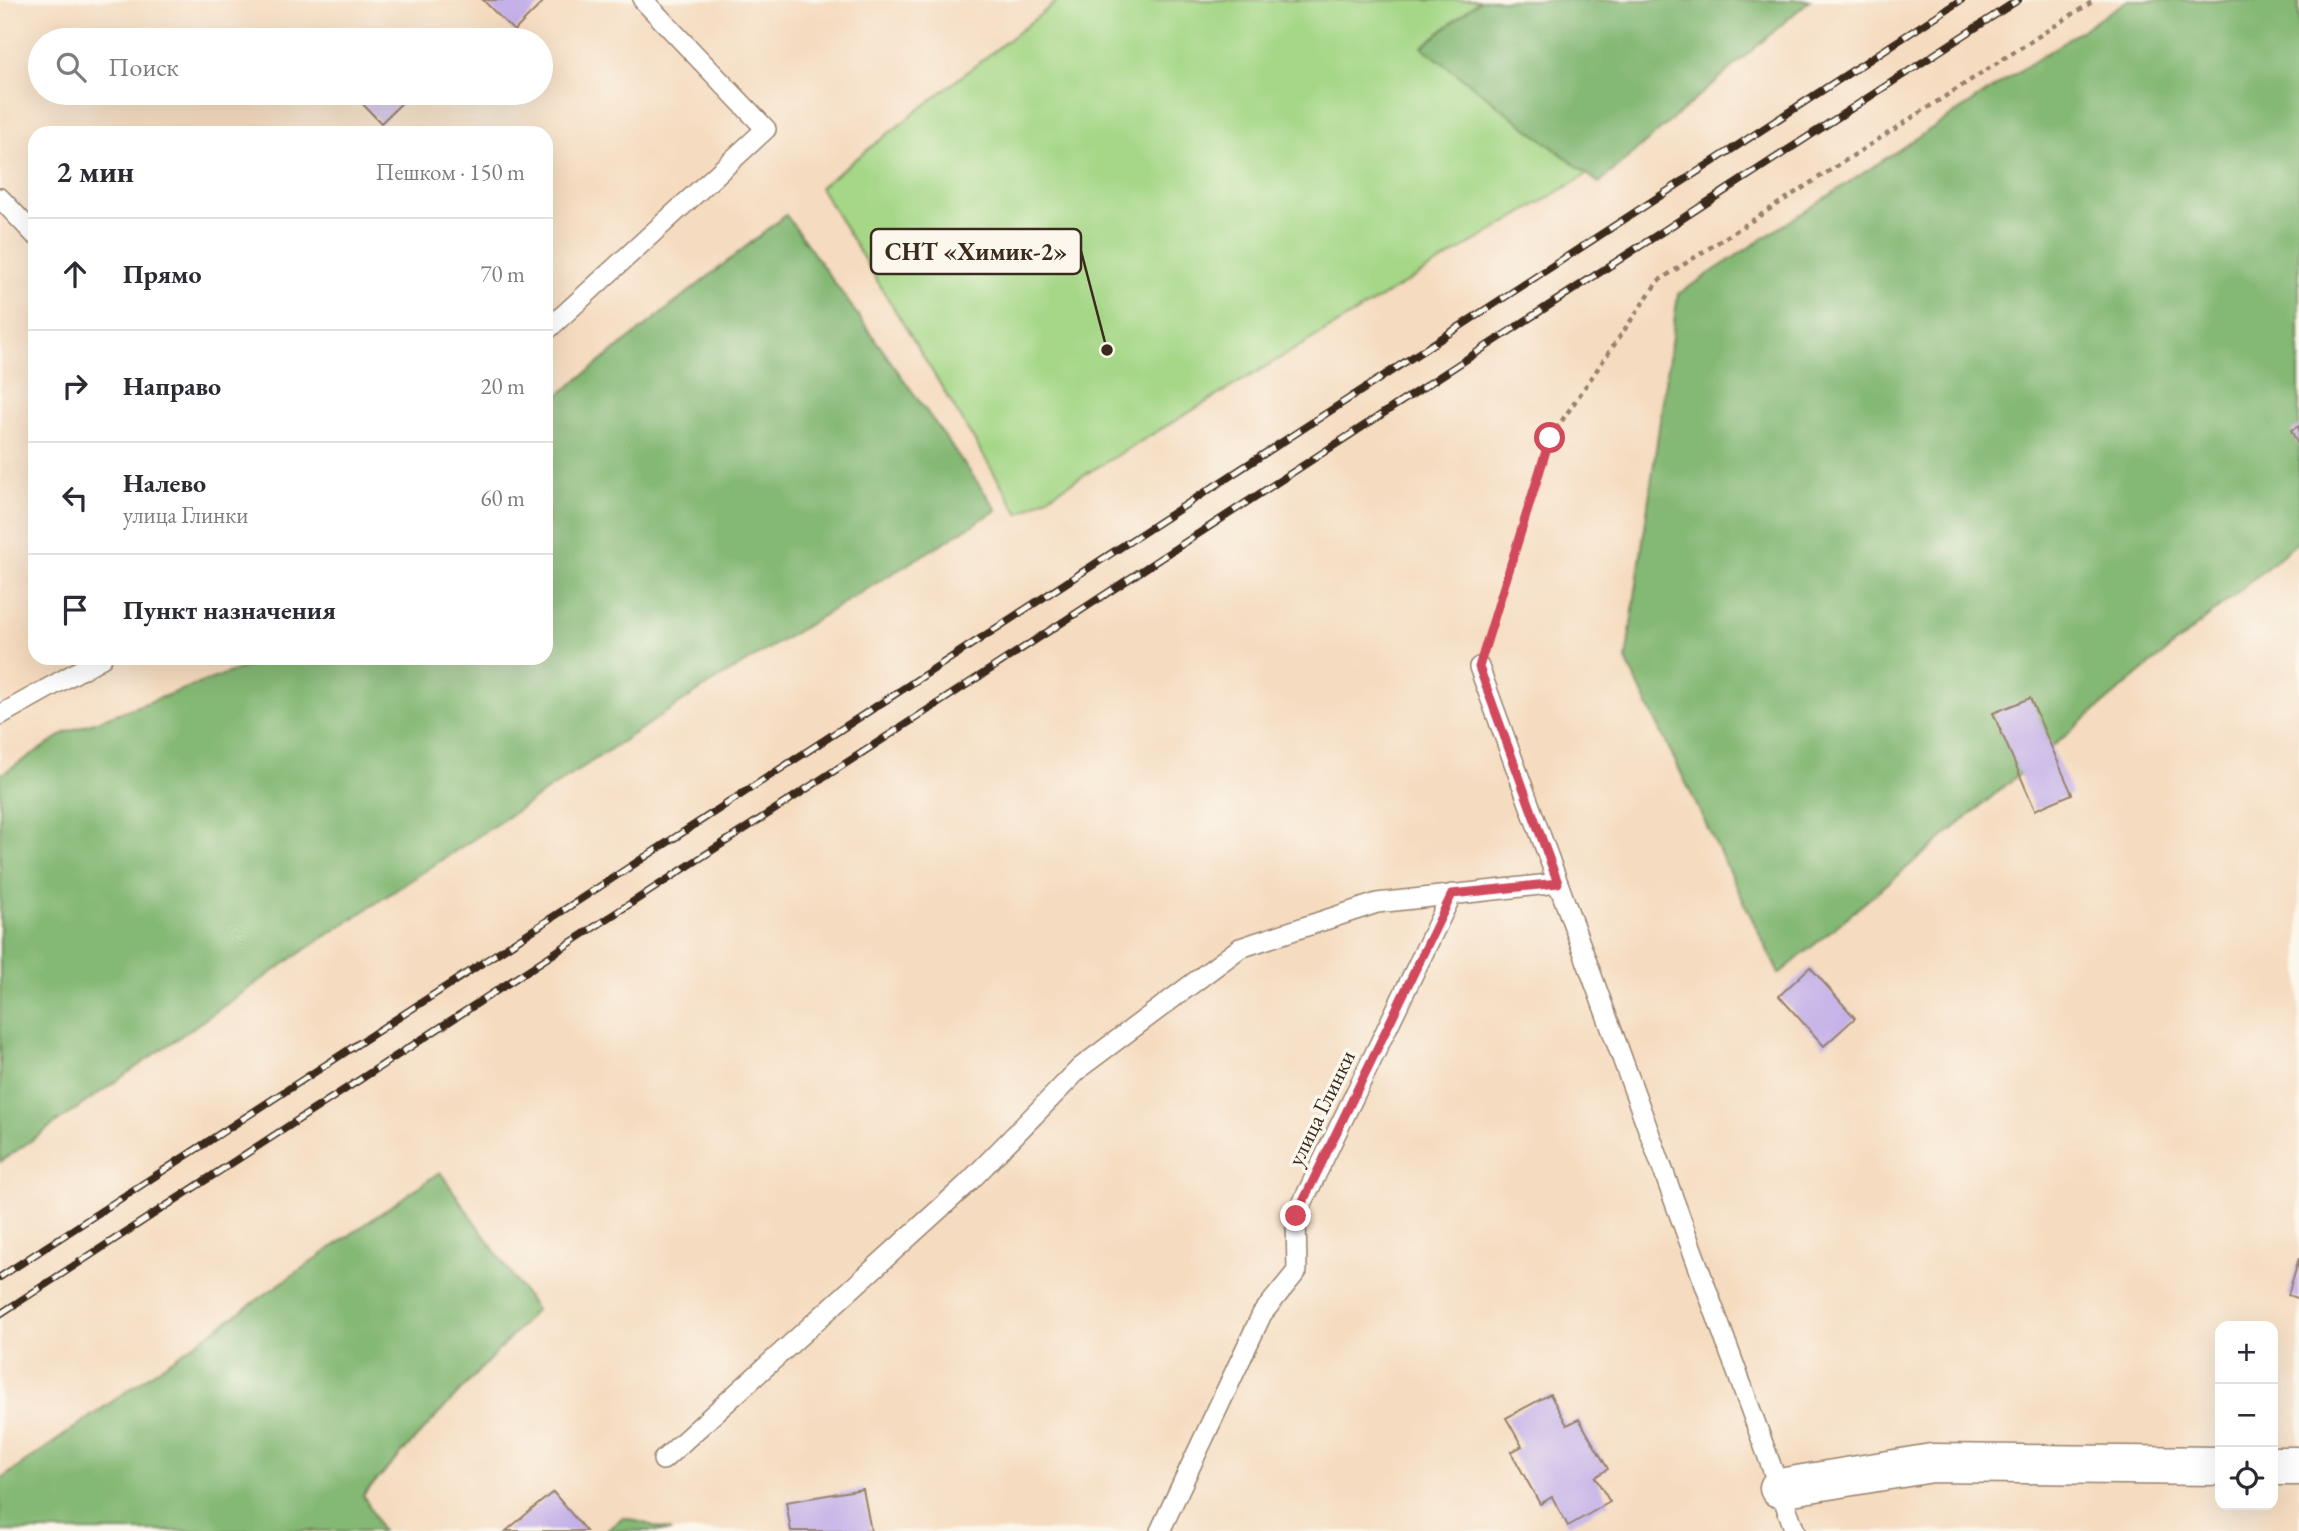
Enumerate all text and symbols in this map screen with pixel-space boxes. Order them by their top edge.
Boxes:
search box [28,28,553,105]
icon: search [52,48,90,86]
text: Поиск [108,50,179,84]
text: 2 мин [56,152,134,191]
text: Пешком · 150 m [376,157,525,187]
callout: СНТ «Химик-2» [871,229,1081,274]
text: СНТ «Химик-2» [885,236,1067,267]
icon: ahead [56,255,94,293]
text: Прямо [123,257,202,291]
text: 70 m [480,259,525,289]
icon: right [56,367,94,405]
text: Направо [123,369,221,403]
text: 20 m [480,371,525,401]
route start [1534,422,1565,453]
text: Налево [123,466,206,500]
icon: left [56,479,94,517]
text: 60 m [480,483,525,513]
text: улица Глинки [123,500,248,530]
icon: arrive [56,591,94,629]
text: Пункт назначения [123,593,336,627]
street label: улица Глинки [1280,1045,1362,1171]
route end [1280,1200,1311,1231]
map controls [2215,1321,2278,1510]
button: + [2215,1321,2278,1384]
button: − [2215,1384,2278,1447]
button: locate [2215,1447,2278,1510]

